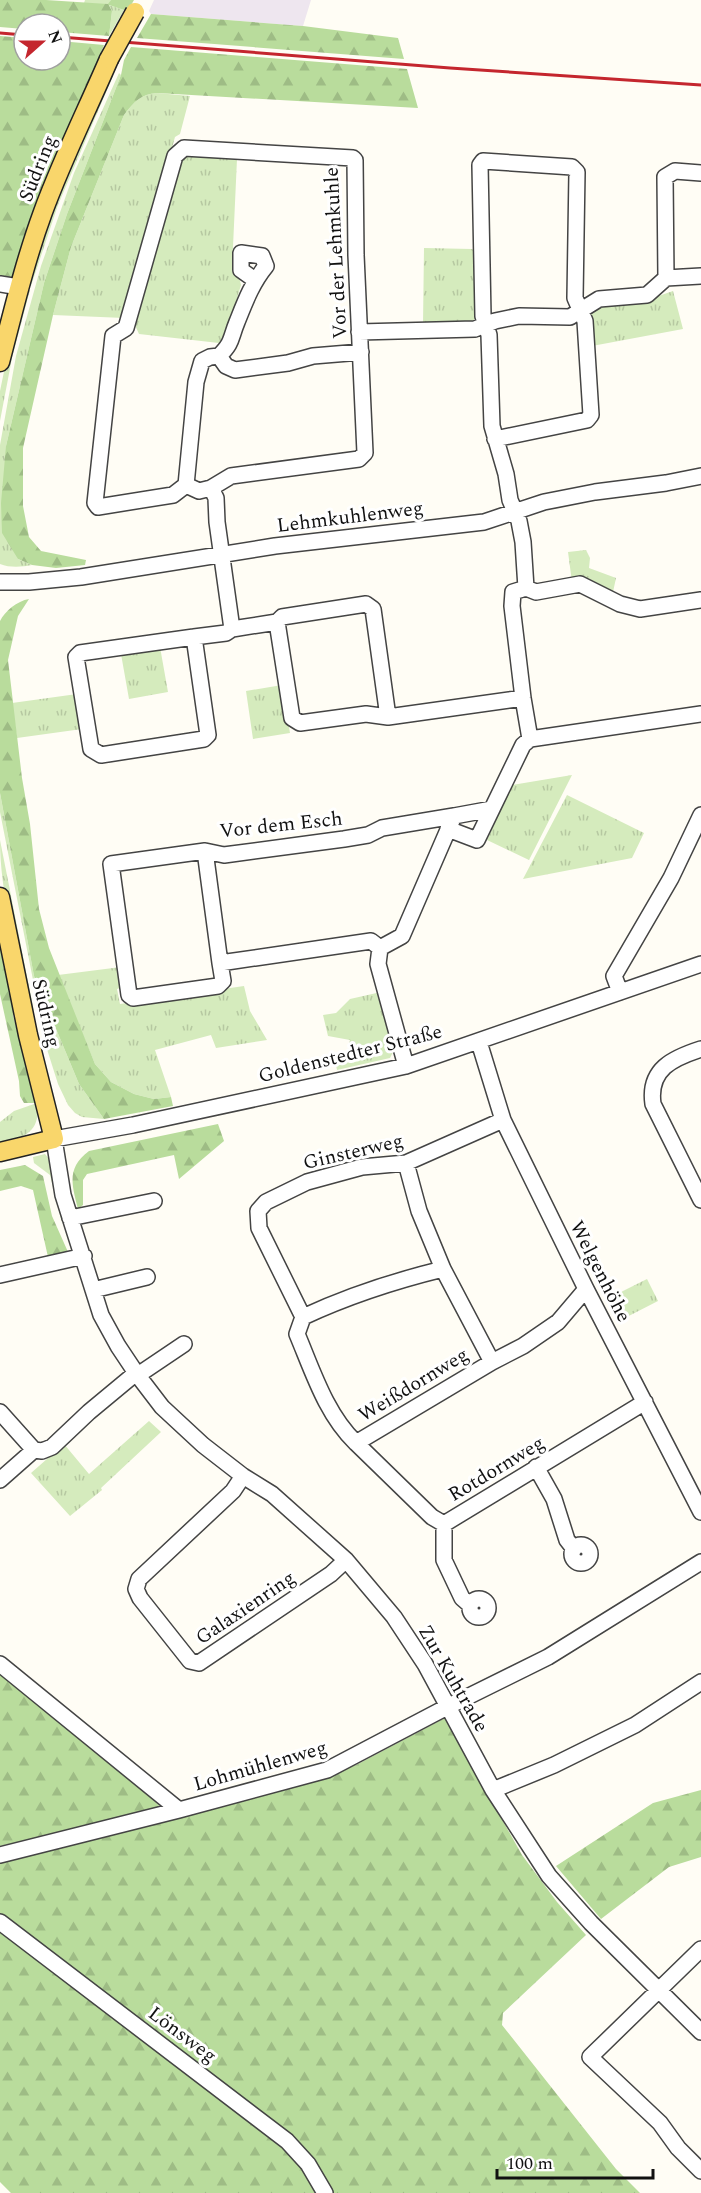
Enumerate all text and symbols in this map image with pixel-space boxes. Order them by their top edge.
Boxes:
north arrow [12,12,72,72]
text: N [42,27,69,47]
street label: Südring [11,130,65,206]
street label: Vor der Lehmkuhle [317,166,355,340]
street label: Lehmkuhlenweg [275,493,425,541]
street label: Vor dem Esch [218,804,344,846]
street label: Südring [24,976,68,1051]
street label: Goldenstedter Straße [255,1017,445,1091]
street label: Ginsterweg [300,1126,406,1178]
street label: Welgenhöhe [562,1215,639,1328]
street label: Weißdornweg [352,1340,475,1430]
street label: Rotdornweg [442,1428,551,1510]
street label: Galaxienring [190,1563,302,1652]
street label: Zur Kuhtrade [410,1619,496,1738]
street label: Lohmühlenweg [190,1733,331,1799]
street label: Lönsweg [142,1999,223,2071]
scale bar [497,2142,653,2180]
text: 100 m [506,2150,553,2177]

